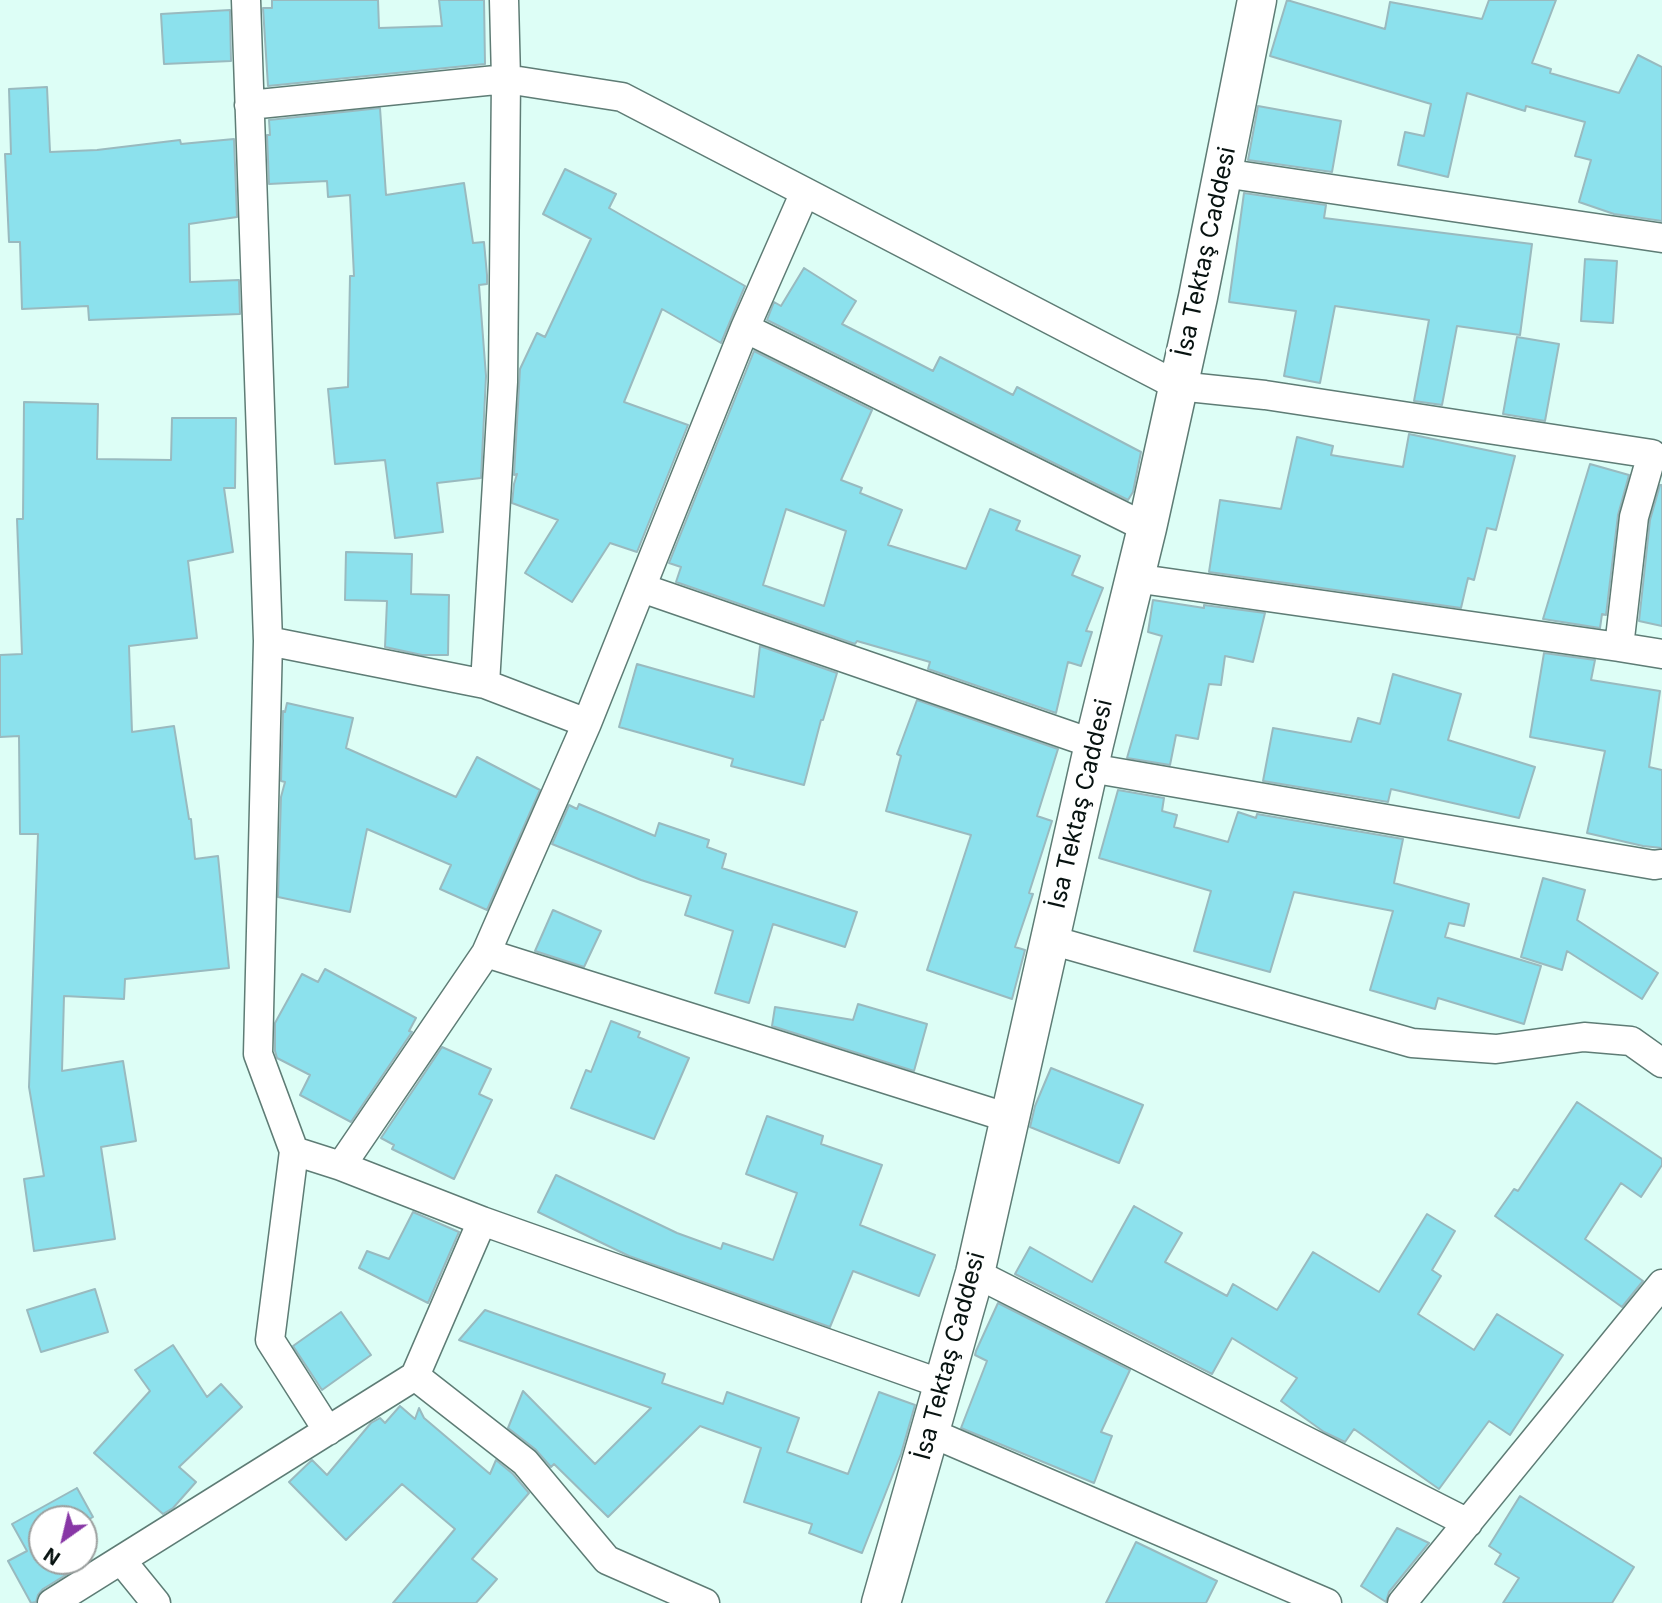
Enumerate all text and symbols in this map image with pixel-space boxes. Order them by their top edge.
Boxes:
street label: İsa Tektaş Caddesi [1170,144,1242,360]
street label: İsa Tektaş Caddesi [1043,697,1119,911]
street label: İsa Tektaş Caddesi [908,1249,992,1463]
north arrow [28,1505,98,1575]
text: N [40,1543,65,1570]

